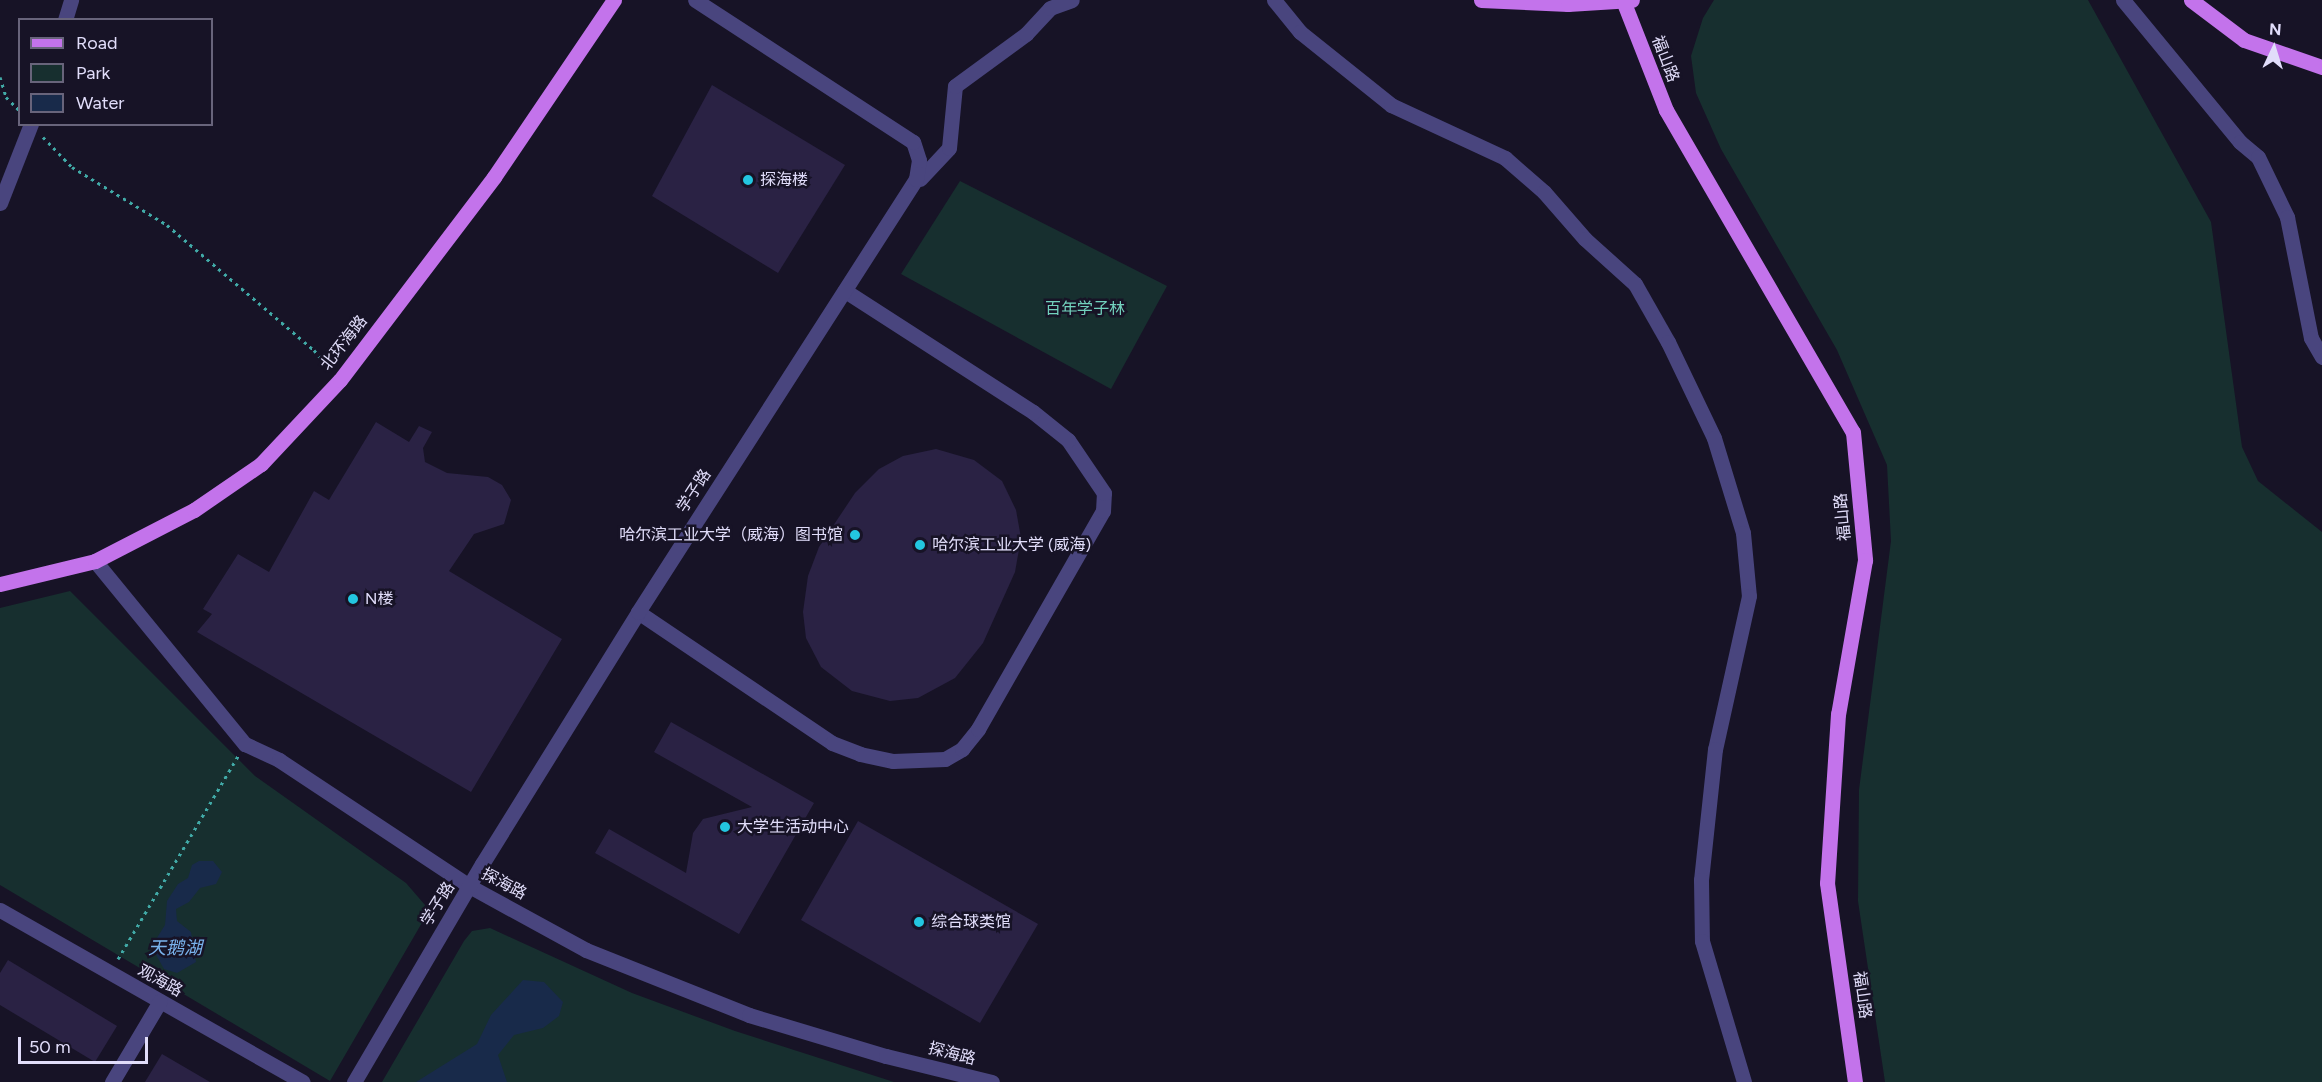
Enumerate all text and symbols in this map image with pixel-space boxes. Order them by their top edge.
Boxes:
legend [18,18,213,126]
north arrow [2244,18,2304,78]
text: N [2268,20,2282,39]
text: Road [76,32,117,54]
street label: 福山路 [1647,33,1683,85]
text: Park [76,62,110,84]
text: Water [76,92,124,114]
place label: 探海楼 [760,170,808,190]
marker: 探海楼 [741,173,755,187]
park label: 百年学子林 [1045,299,1125,319]
street label: 北环海路 [317,312,371,374]
street label: 学子路 [673,466,715,516]
street label: 福山路 [1831,492,1855,542]
place label: 哈尔滨工业大学（威海）图书馆 [619,525,843,545]
marker: 哈尔滨工业大学（威海）图书馆 [848,528,862,542]
place label: 哈尔滨工业大学 (威海) [932,535,1091,555]
marker: 哈尔滨工业大学 (威海) [913,538,927,552]
place label: N楼 [365,589,393,609]
marker: N楼 [346,592,360,606]
place label: 大学生活动中心 [737,817,849,837]
marker: 大学生活动中心 [718,820,732,834]
street label: 探海路 [478,864,530,904]
street label: 学子路 [417,879,459,929]
place label: 综合球类馆 [931,912,1011,932]
marker: 综合球类馆 [912,915,926,929]
water label: 天鹅湖 [148,937,202,959]
street label: 观海路 [134,961,186,1001]
street label: 福山路 [1849,970,1875,1020]
scale bar [21,1025,152,1063]
text: 50 m [29,1036,71,1058]
street label: 探海路 [926,1039,978,1069]

